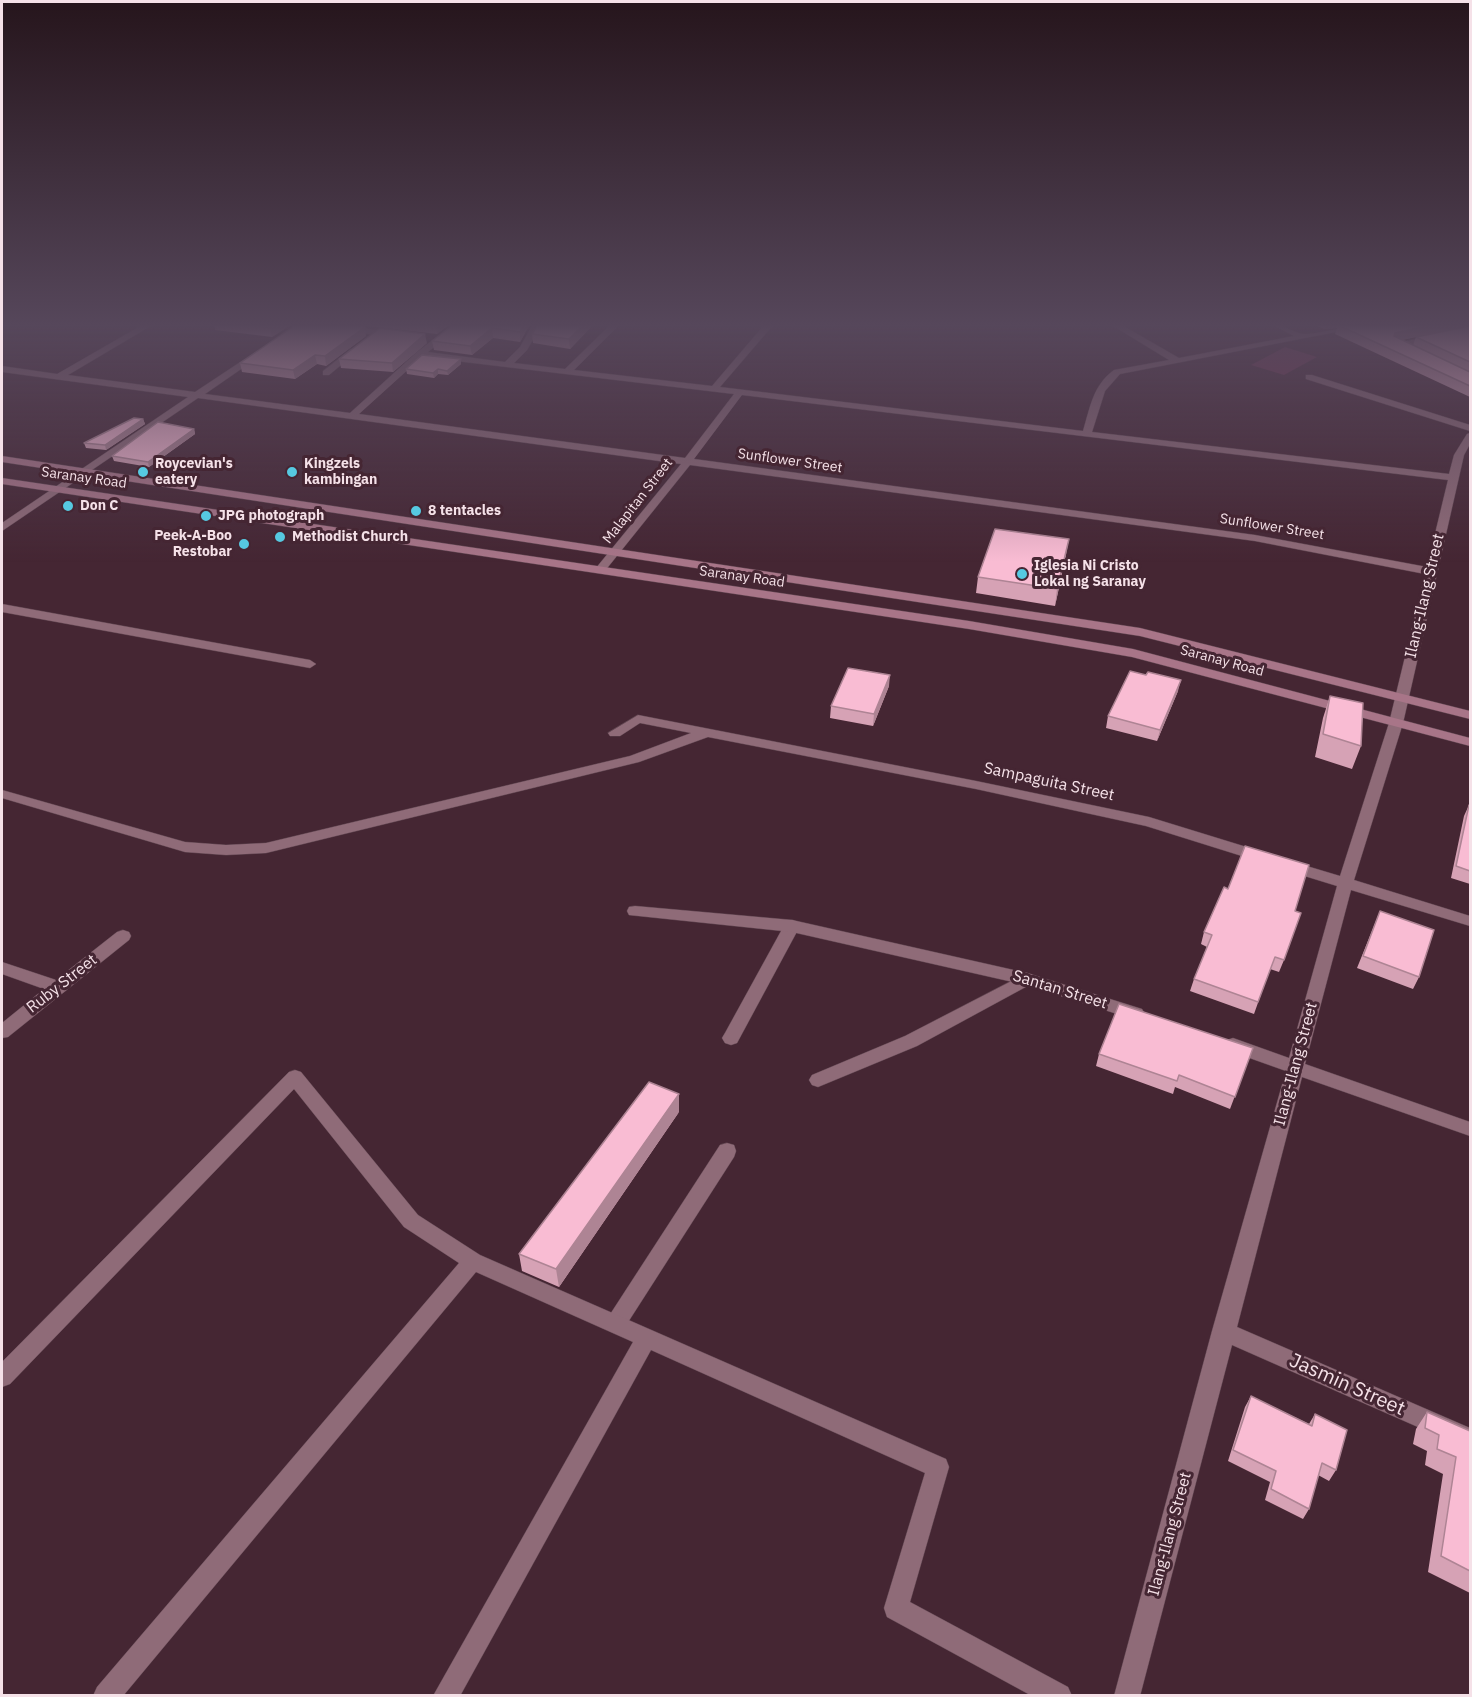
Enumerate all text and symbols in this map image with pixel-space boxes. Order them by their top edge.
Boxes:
street label: Sunflower Street [737,445,843,477]
street label: Malapitan Street [599,455,677,547]
place label: Roycevian's eatery [155,456,233,488]
place label: Kingzels kambingan [304,456,377,488]
street label: Saranay Road [40,464,128,492]
marker: Roycevian's eatery [136,465,150,479]
marker: Kingzels kambingan [285,465,299,479]
place label: Don C [80,498,118,514]
marker: Don C [61,499,75,513]
place label: 8 tentacles [428,503,501,519]
marker: 8 tentacles [409,504,423,518]
place label: JPG photograph [218,508,324,524]
marker: JPG photograph [199,509,213,523]
street label: Sunflower Street [1219,510,1325,544]
place label: Peek-A-Boo Restobar [154,528,232,560]
place label: Methodist Church [292,529,408,545]
marker: Methodist Church [273,530,287,544]
street label: Ilang-Ilang Street [1401,532,1449,660]
marker: Peek-A-Boo Restobar [237,537,251,551]
place label: Iglesia Ni Cristo Lokal ng Saranay [1034,558,1146,590]
street label: Saranay Road [698,563,786,591]
marker: Iglesia Ni Cristo Lokal ng Saranay [1015,567,1029,581]
street label: Saranay Road [1178,642,1266,680]
street label: Sampaguita Street [982,759,1116,805]
street label: Ruby Street [23,951,101,1017]
street label: Santan Street [1010,967,1110,1013]
street label: Ilang-Ilang Street [1270,1000,1322,1128]
street label: Jasmin Street [1285,1349,1409,1421]
street label: Ilang-Ilang Street [1144,1470,1196,1598]

